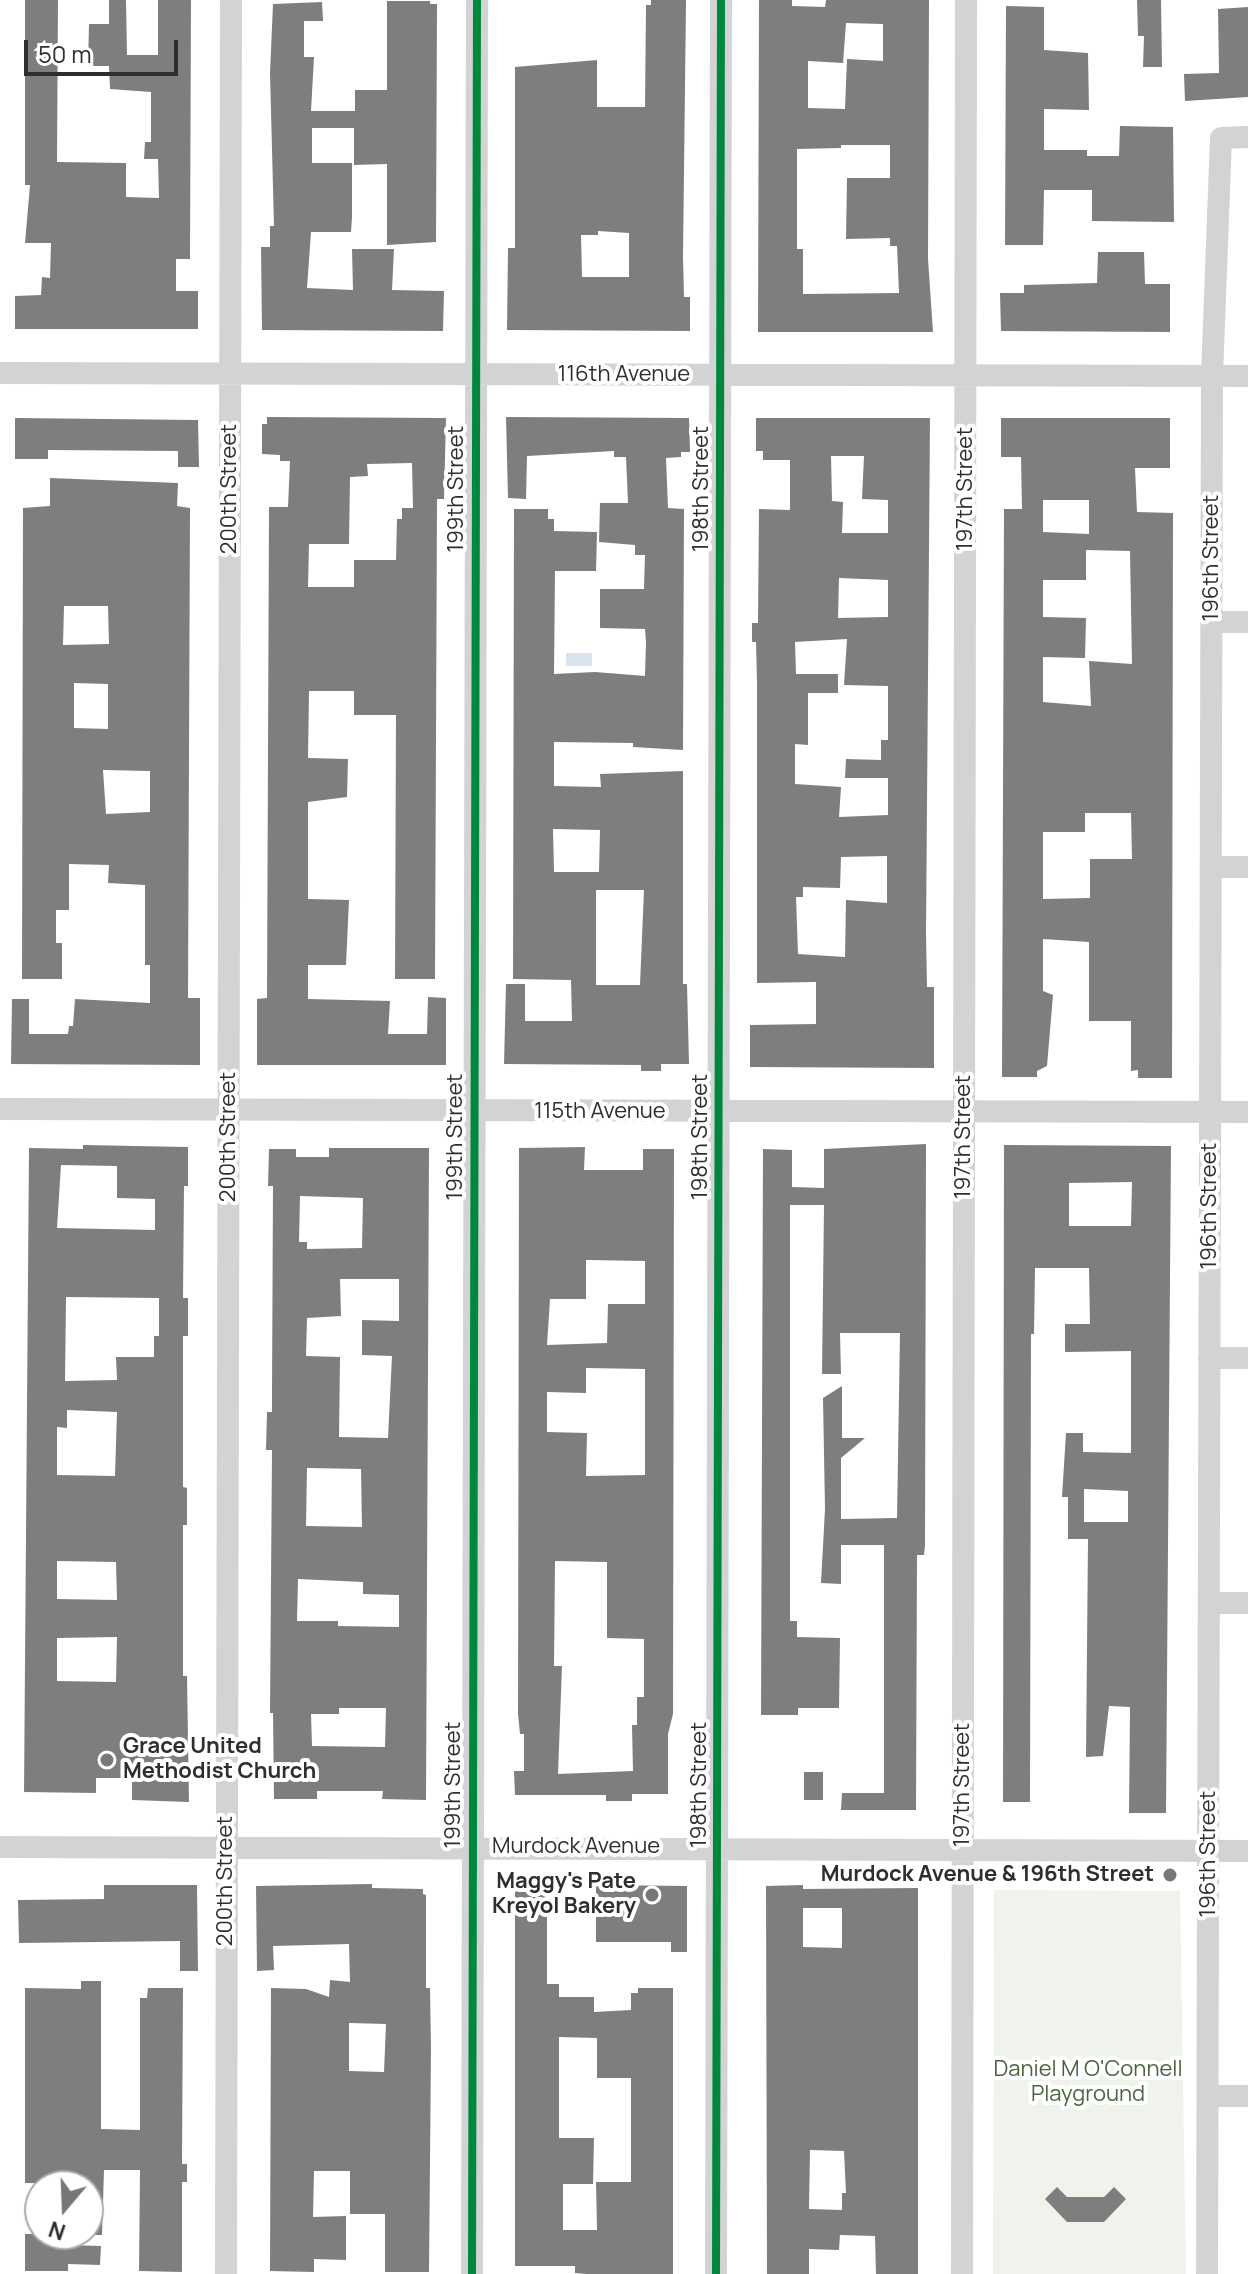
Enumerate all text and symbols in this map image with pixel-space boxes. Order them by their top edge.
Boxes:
scale bar [28,24,182,74]
text: 50 m [38,37,92,70]
street label: 116th Avenue [558,362,690,388]
street label: 200th Street [217,424,243,554]
street label: 199th Street [444,426,470,552]
street label: 198th Street [689,426,715,552]
street label: 197th Street [953,427,979,551]
street label: 196th Street [1199,495,1225,621]
street label: 200th Street [216,1072,242,1202]
street label: 199th Street [443,1074,469,1200]
street label: 198th Street [688,1074,714,1200]
street label: 197th Street [951,1075,977,1199]
street label: 115th Avenue [534,1099,666,1125]
street label: 196th Street [1197,1143,1223,1269]
street label: 199th Street [441,1722,467,1848]
street label: 198th Street [687,1722,713,1848]
street label: 197th Street [950,1723,976,1847]
place label: Grace United Methodist Church [123,1734,316,1786]
marker: Grace United Methodist Church [98,1751,116,1769]
street label: 196th Street [1196,1791,1222,1917]
street label: 200th Street [213,1816,239,1946]
street label: Murdock Avenue [492,1834,660,1860]
place label: Murdock Avenue & 196th Street [821,1862,1154,1888]
marker: Murdock Avenue & 196th Street [1161,1866,1179,1884]
place label: Maggy's Pate Kreyol Bakery [492,1869,636,1920]
marker: Maggy's Pate Kreyol Bakery [643,1886,661,1904]
park label: Daniel M O'Connell Playground [993,2057,1183,2108]
north arrow [24,2170,104,2250]
text: N [44,2214,69,2248]

